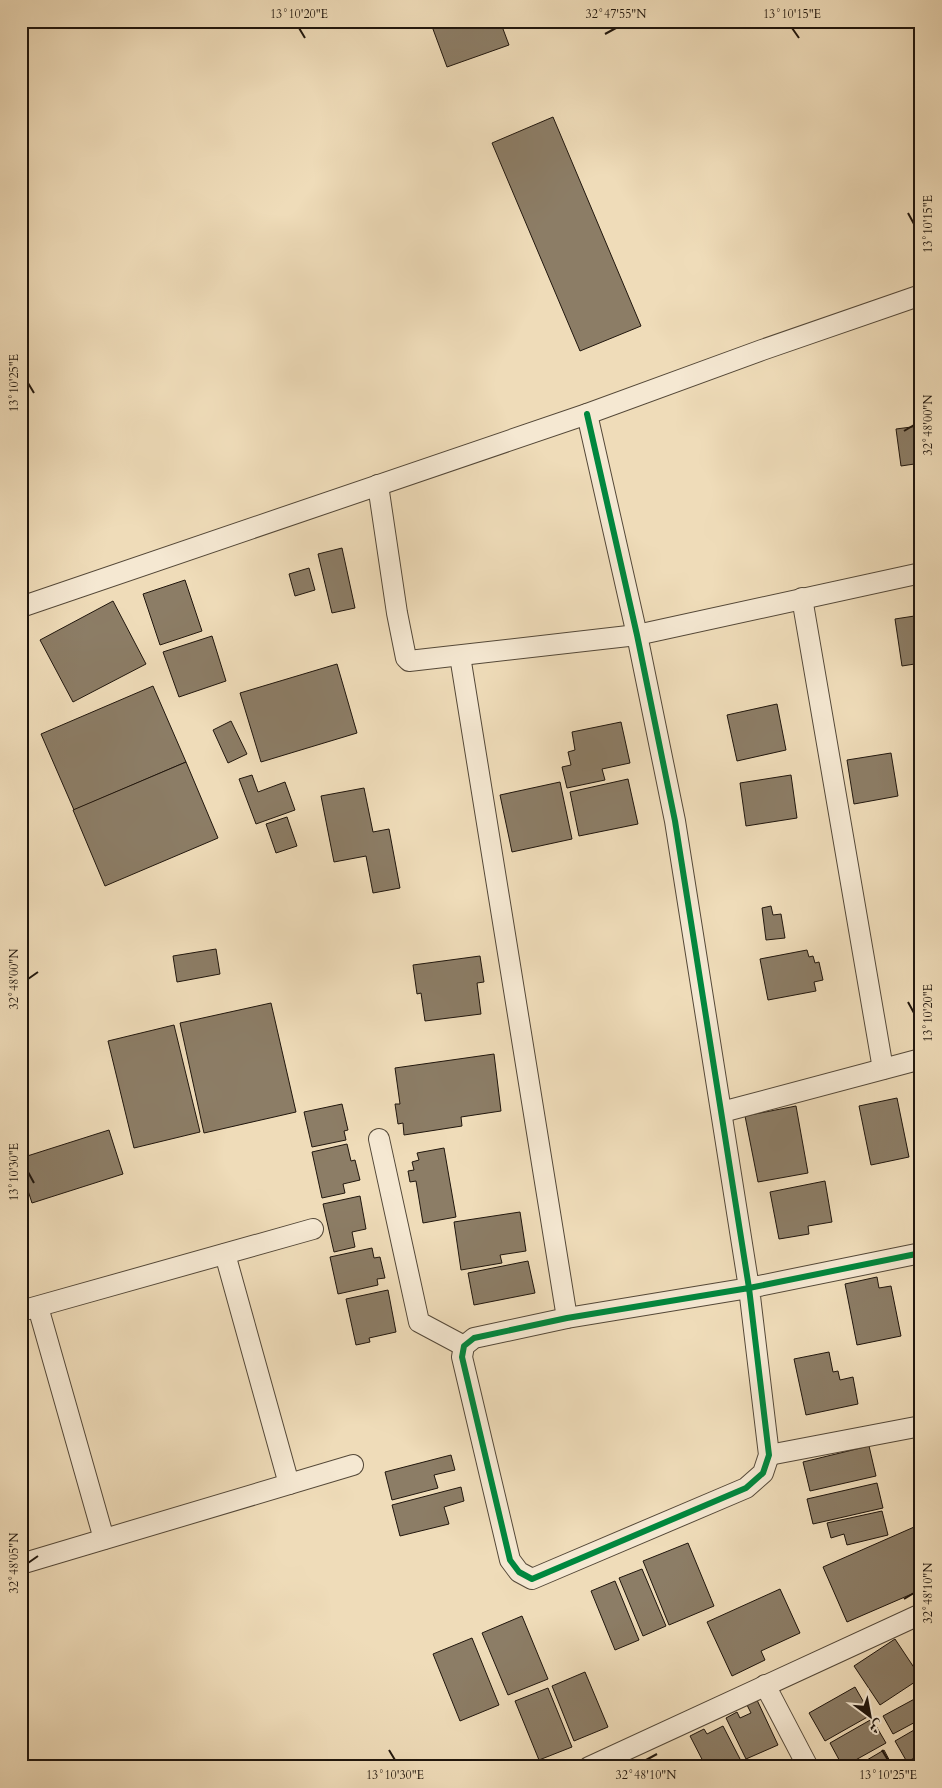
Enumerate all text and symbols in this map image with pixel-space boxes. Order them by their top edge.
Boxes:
text: 13°10'20"E [270,6,328,22]
text: 32°47'55"N [586,6,647,22]
text: 13°10'15"E [763,6,821,22]
text: 13°10'15"E [920,195,936,253]
text: 13°10'25"E [6,354,22,412]
text: 32°48'00"N [920,394,936,455]
text: 32°48'00"N [6,948,22,1009]
text: 13°10'20"E [920,984,936,1042]
text: 13°10'30"E [6,1143,22,1201]
text: 32°48'05"N [6,1532,22,1593]
text: 32°48'10"N [920,1562,936,1623]
north arrow [844,1690,894,1740]
text: ش [866,1715,888,1738]
text: 13°10'30"E [366,1767,424,1783]
text: 32°48'10"N [616,1767,677,1783]
text: 13°10'25"E [859,1767,917,1783]

